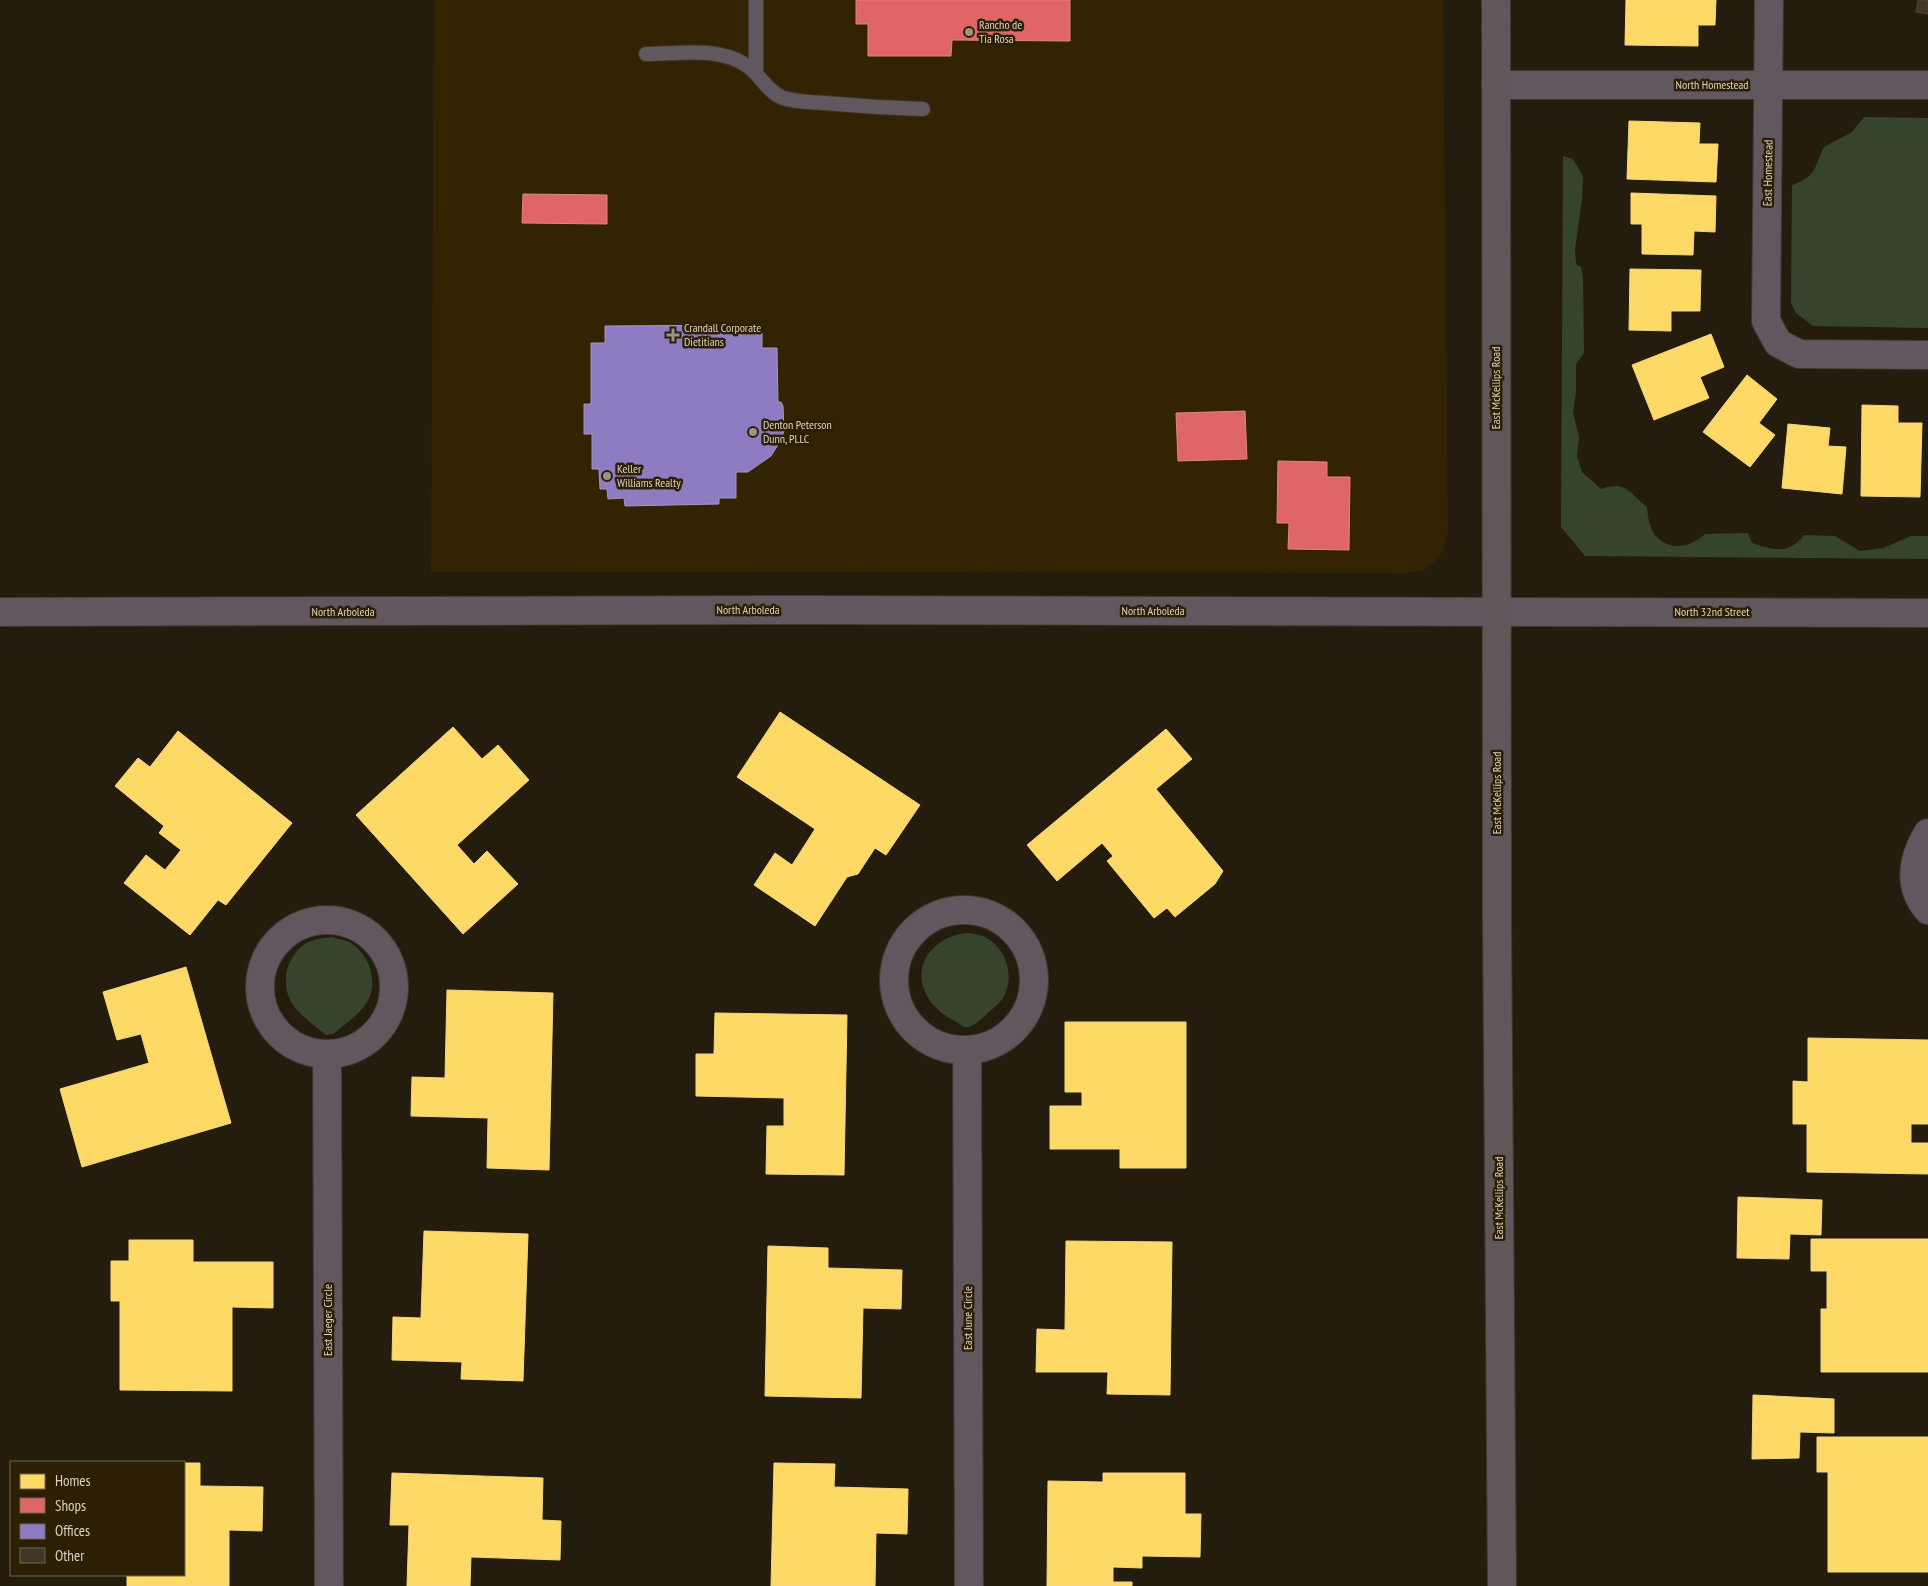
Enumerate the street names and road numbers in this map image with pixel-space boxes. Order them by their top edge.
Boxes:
street label: North Homestead [1676,77,1748,92]
street label: East Homestead [1759,140,1776,206]
street label: East McKellips Road [1488,347,1503,429]
street label: North Arboleda [716,602,780,617]
street label: North Arboleda [1121,603,1185,618]
street label: North Arboleda [311,604,375,619]
street label: North 32nd Street [1675,604,1750,619]
street label: East McKellips Road [1489,752,1504,834]
street label: East McKellips Road [1491,1157,1506,1239]
street label: East Jaeger Circle [320,1284,335,1356]
street label: East June Circle [960,1286,975,1350]

